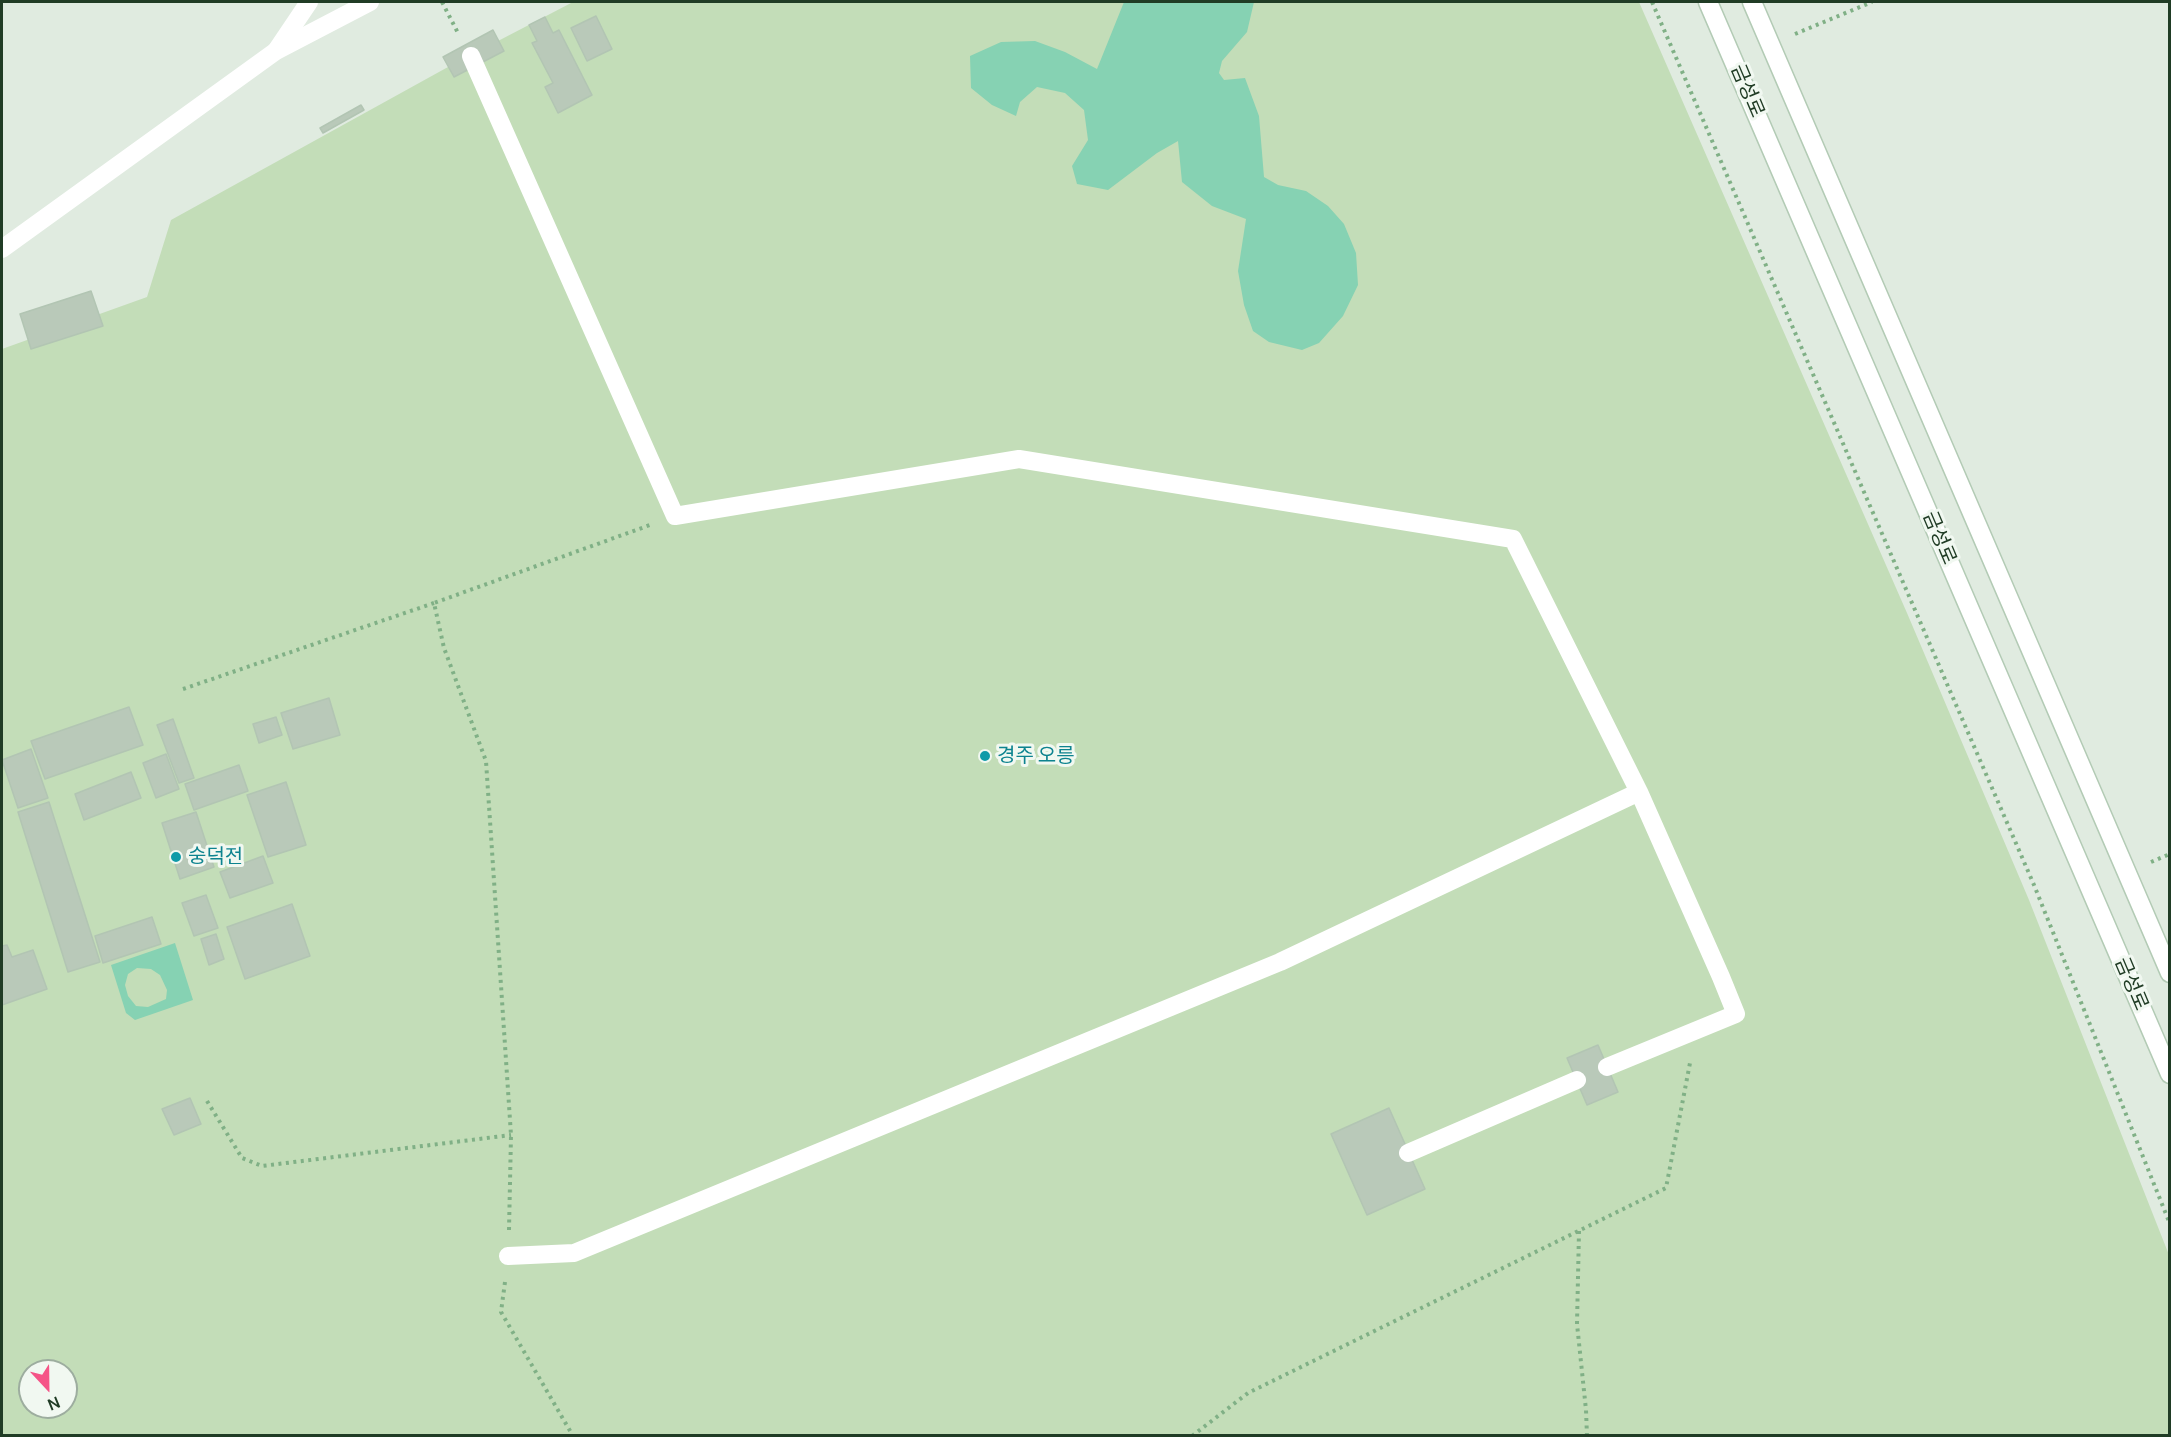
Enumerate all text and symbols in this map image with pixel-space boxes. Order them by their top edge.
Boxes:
street label: 금성로 [1725,61,1769,121]
street label: 금성로 [1917,508,1961,568]
place label: 경주 오릉 [997,744,1075,768]
marker: 경주 오릉 [978,749,992,763]
place label: 숭덕전 [188,845,243,869]
marker: 숭덕전 [169,850,183,864]
street label: 금성로 [2109,954,2153,1014]
north arrow [18,1359,78,1419]
text: N [45,1391,63,1416]

